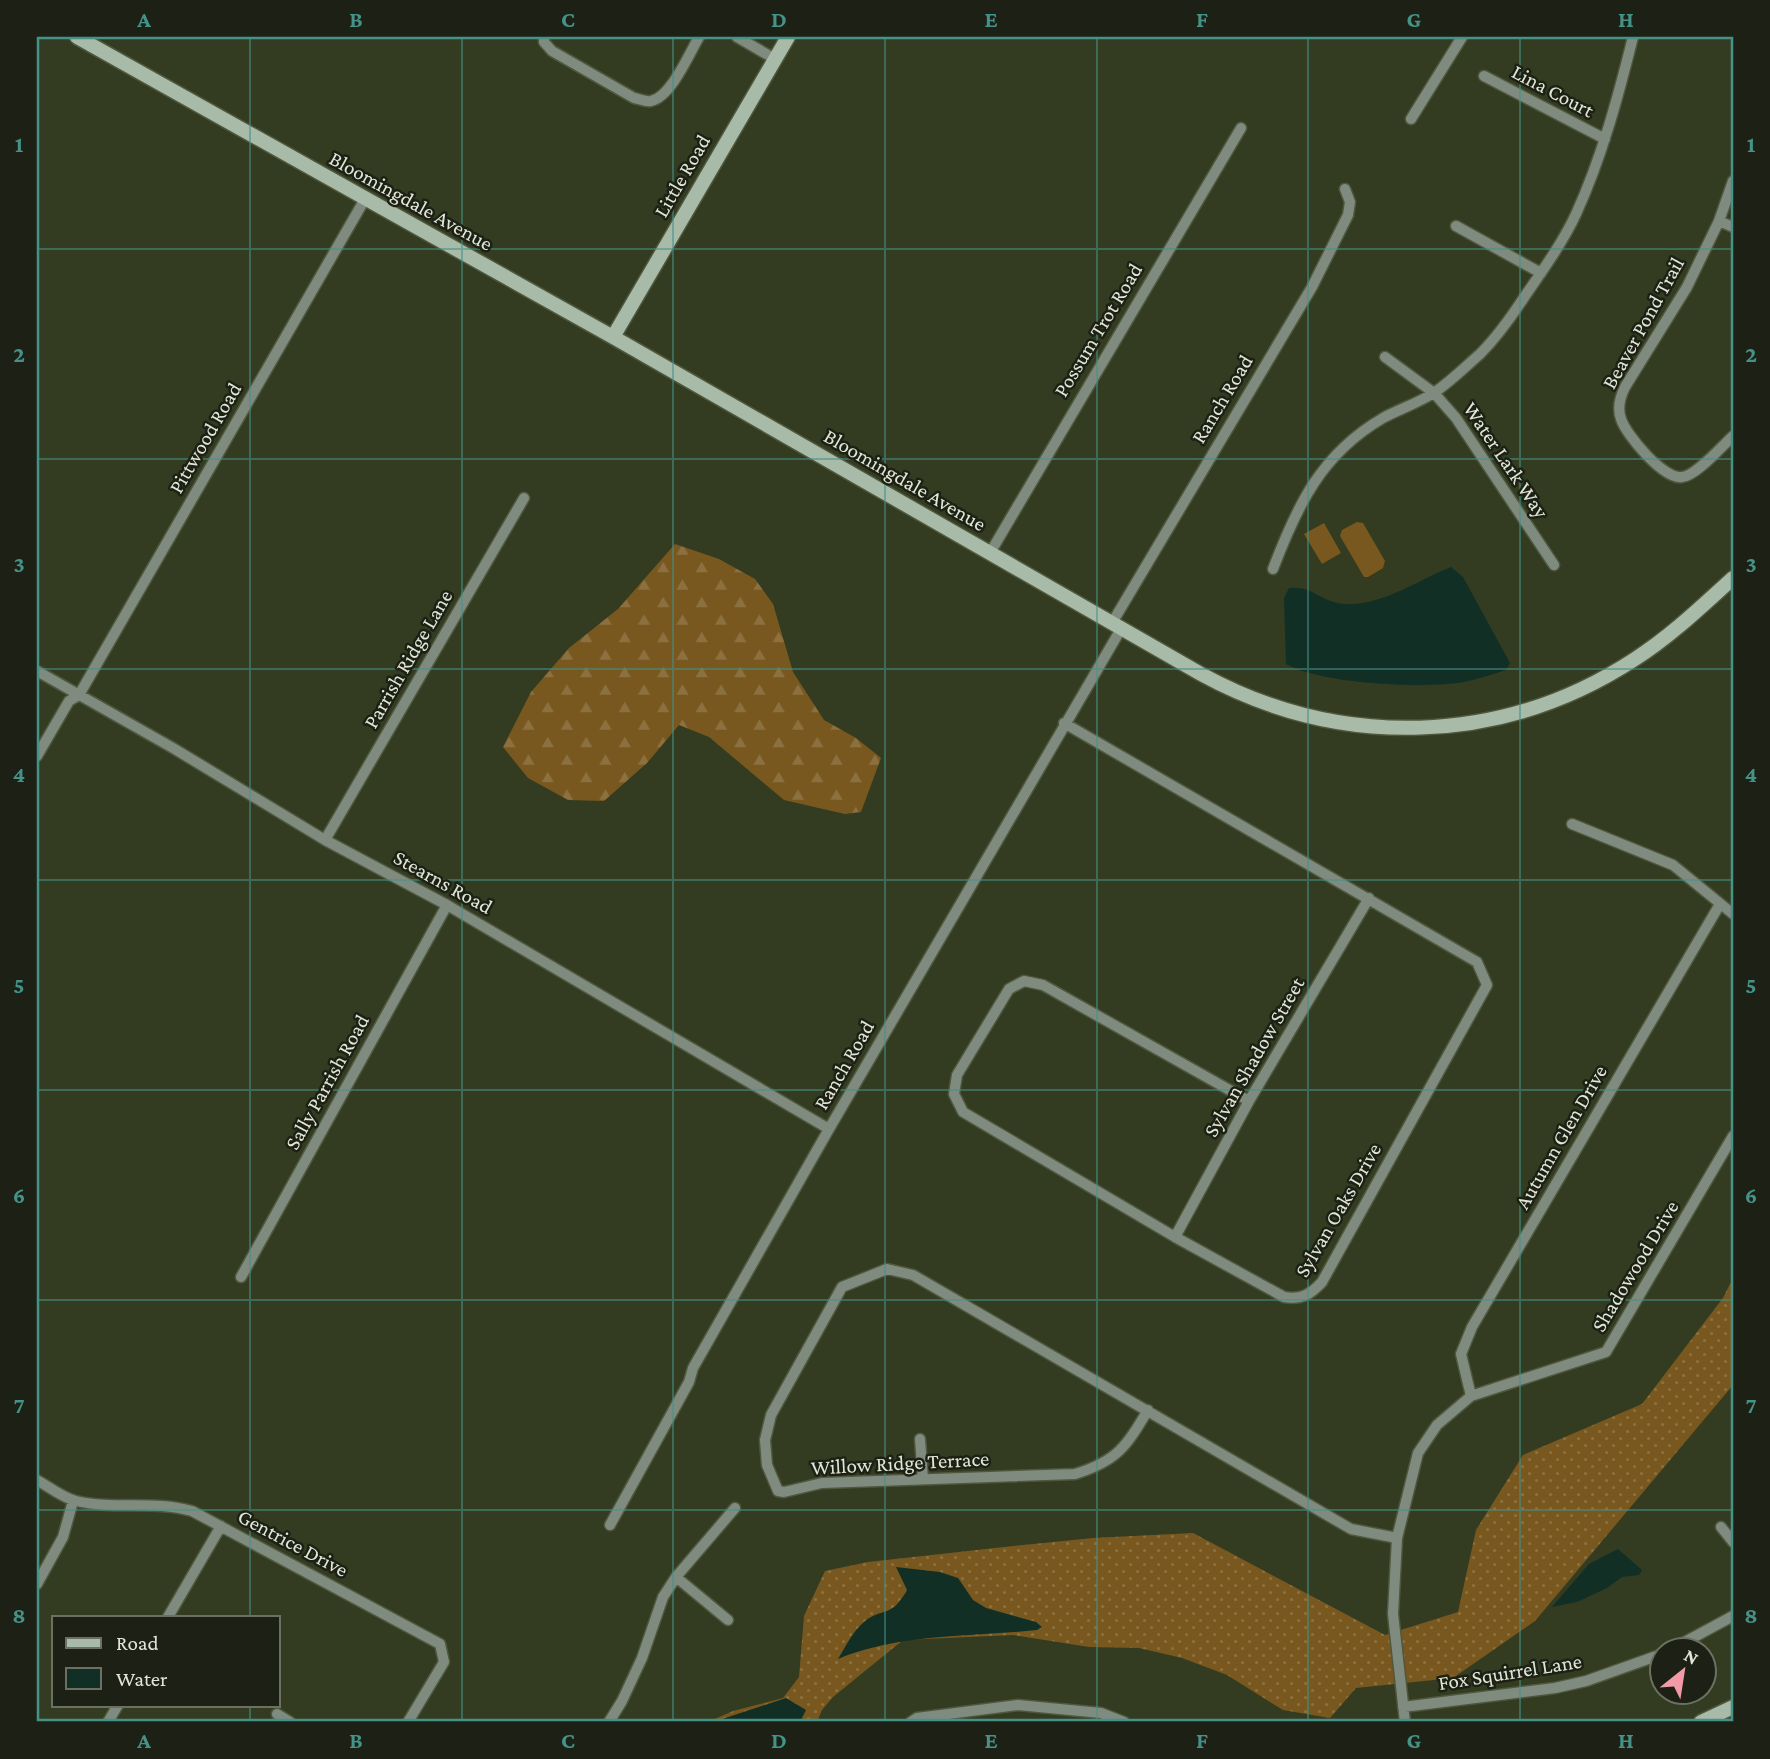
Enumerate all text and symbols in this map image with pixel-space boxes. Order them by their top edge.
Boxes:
text: A [136,6,151,32]
text: B [349,6,363,32]
text: C [561,6,575,32]
text: D [771,6,787,32]
text: E [984,6,998,32]
text: F [1196,6,1208,32]
text: G [1407,6,1422,32]
text: H [1618,6,1634,32]
street label: Lina Court [1508,59,1599,123]
text: 1 [15,131,24,157]
street label: Little Road [649,131,715,221]
text: 1 [1747,131,1756,157]
street label: Bloomingdale Avenue [325,146,497,256]
street label: Beaver Pond Trail [1597,253,1689,393]
street label: Possum Trot Road [1049,259,1147,401]
text: 2 [13,341,25,367]
text: 2 [1745,341,1757,367]
street label: Ranch Road [1186,350,1258,448]
street label: Pittwood Road [164,379,246,497]
street label: Water Lark Way [1458,397,1554,523]
street label: Bloomingdale Avenue [820,424,990,536]
text: 3 [13,551,25,577]
text: 3 [1745,551,1757,577]
street label: Parrish Ridge Lane [359,585,457,733]
text: 4 [13,761,25,787]
text: 4 [1745,761,1757,787]
street label: Stearns Road [389,845,497,919]
text: 5 [13,972,25,998]
street label: Sylvan Shadow Street [1199,972,1310,1141]
text: 5 [1745,972,1757,998]
street label: Sally Parrish Road [280,1010,374,1154]
street label: Ranch Road [809,1016,879,1114]
street label: Autumn Glen Drive [1510,1061,1612,1213]
street label: Sylvan Oaks Drive [1290,1139,1386,1281]
text: 6 [13,1182,25,1208]
text: 6 [1745,1182,1757,1208]
street label: Shadowood Drive [1586,1196,1684,1336]
text: 7 [13,1392,25,1418]
text: 7 [1745,1392,1757,1418]
street label: Willow Ridge Terrace [810,1446,990,1480]
street label: Gentrice Drive [234,1504,352,1582]
text: 8 [12,1602,26,1628]
text: 8 [1744,1602,1758,1628]
legend [52,1616,280,1706]
text: Road [116,1631,159,1655]
north arrow [1648,1636,1718,1706]
text: N [1680,1644,1702,1669]
street label: Fox Squirrel Lane [1437,1649,1583,1695]
text: Water [116,1667,168,1691]
text: A [136,1727,151,1753]
text: B [349,1727,363,1753]
text: C [561,1727,575,1753]
text: D [771,1727,787,1753]
text: E [984,1727,998,1753]
text: F [1196,1727,1208,1753]
text: G [1407,1727,1422,1753]
text: H [1618,1727,1634,1753]

